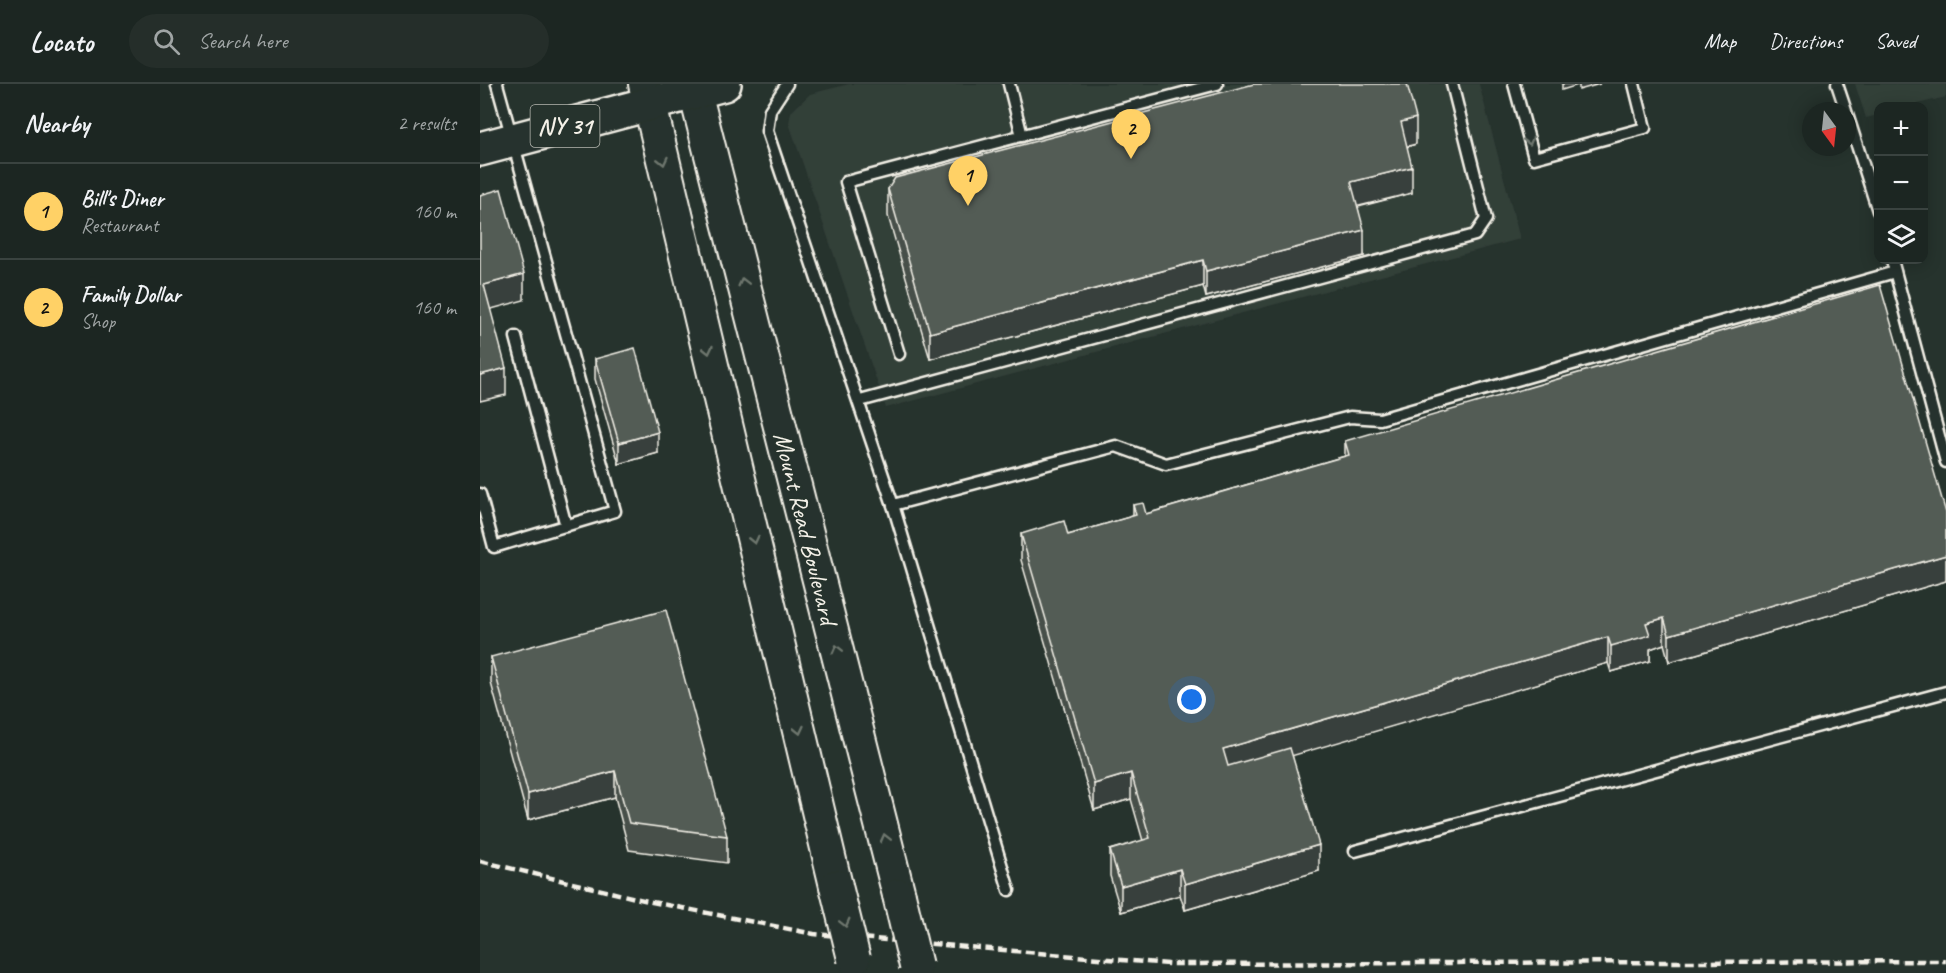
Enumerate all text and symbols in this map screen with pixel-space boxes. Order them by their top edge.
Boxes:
search box [129,14,549,68]
text: Locato [30,24,93,59]
icon: search [150,25,183,58]
text: Search here [198,27,288,55]
text: Map [1704,28,1736,54]
text: Directions [1769,28,1842,54]
text: Saved [1875,28,1916,54]
north arrow [1802,102,1856,156]
map controls [1874,102,1928,264]
button: + [1874,102,1928,156]
road number: NY 31 [530,105,599,147]
text: Nearby [24,107,89,140]
pin: 2 [1112,110,1150,159]
text: 2 results [397,111,456,136]
one-way arrow [1522,135,1535,145]
one-way arrow [656,155,669,165]
pin: 1 [948,156,988,206]
button: − [1874,156,1928,210]
text: Bill's Diner [81,185,163,213]
text: 1 [39,199,48,224]
text: 160 m [413,199,456,224]
button: layers [1874,210,1928,264]
text: Restaurant [81,213,158,238]
one-way arrow [738,278,751,288]
text: Family Dollar [81,281,180,309]
text: 2 [39,295,48,320]
text: 160 m [413,295,456,320]
text: Shop [81,309,115,334]
one-way arrow [701,345,714,355]
street label: Mount Read Boulevard [766,429,846,631]
one-way arrow [746,535,759,545]
one-way arrow [831,644,844,654]
your location [1177,685,1206,714]
one-way arrow [791,724,804,734]
one-way arrow [880,833,892,844]
one-way arrow [838,918,851,928]

